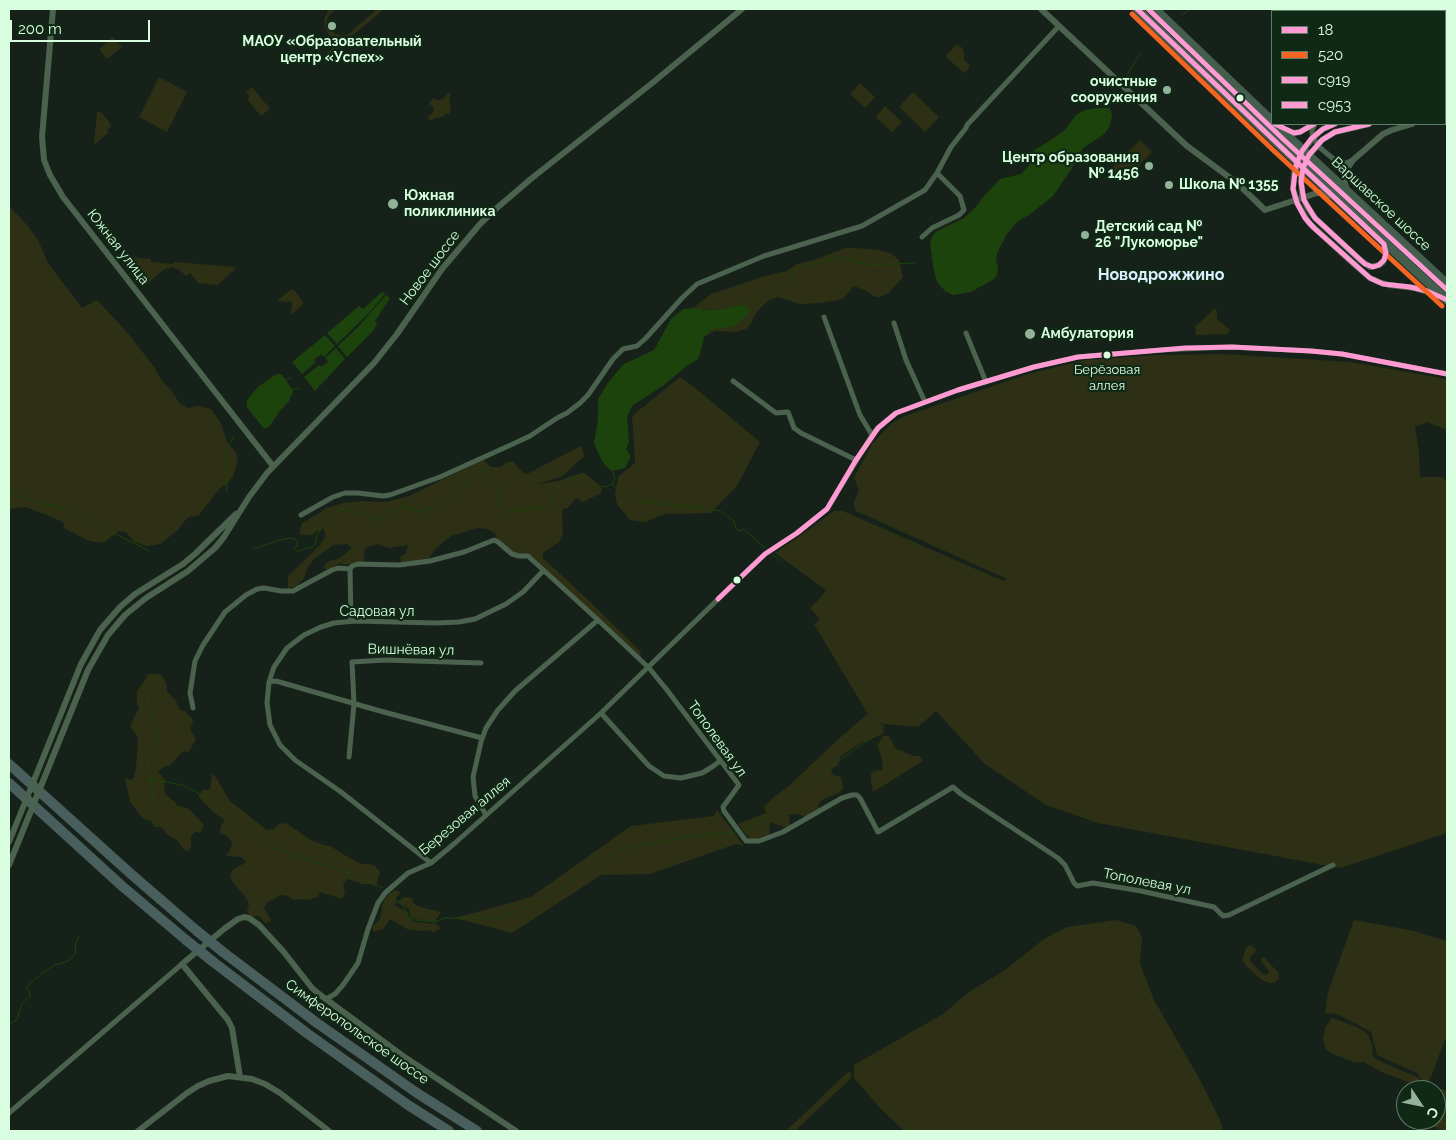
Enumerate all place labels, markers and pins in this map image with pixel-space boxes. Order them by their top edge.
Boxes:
marker: МАОУ «Образовательный центр «Успех» [326,20,338,32]
place label: МАОУ «Образовательный центр «Успех» [242,34,422,66]
place label: очистные сооружения [1071,74,1157,106]
marker: очистные сооружения [1161,84,1173,96]
unlabelled marker [1235,93,1245,103]
place label: Центр образования № 1456 [1002,150,1139,182]
marker: Центр образования № 1456 [1143,160,1155,172]
place label: Школа № 1355 [1179,177,1279,193]
marker: Школа № 1355 [1163,179,1175,191]
place label: Южная поликлиника [404,188,496,220]
marker: Южная поликлиника [386,197,400,211]
place label: Детский сад № 26 "Лукоморье" [1095,219,1203,252]
marker: Детский сад № 26 "Лукоморье" [1079,229,1091,241]
place label: Амбулатория [1041,326,1134,342]
marker: Амбулатория [1023,327,1037,341]
marker: Берёзовая аллея [1102,350,1112,360]
place label: Берёзовая аллея [1074,362,1140,393]
unlabelled marker [732,575,742,585]

